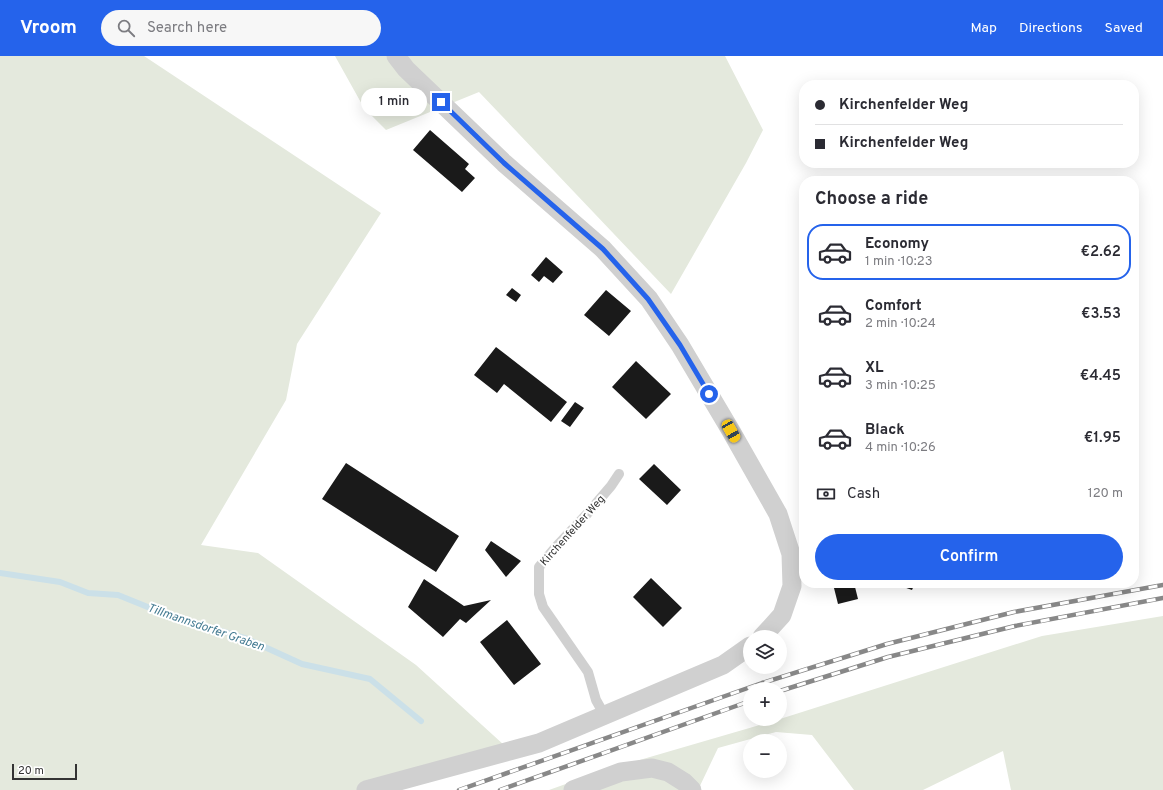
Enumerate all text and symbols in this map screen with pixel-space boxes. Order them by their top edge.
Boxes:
search box [101,10,381,46]
text: Vroom [20,16,77,40]
icon: search [115,17,137,39]
text: Search here [147,19,227,38]
text: Map [971,20,997,37]
text: Directions [1019,20,1083,37]
text: Saved [1105,20,1143,37]
callout: 1 min [361,88,427,116]
route end [432,93,450,111]
text: 1 min [379,94,409,110]
text: Kirchenfelder Weg [839,96,968,115]
text: Kirchenfelder Weg [839,134,968,153]
text: Choose a ride [815,188,928,211]
icon: car [817,234,853,270]
text: Economy [865,235,929,254]
text: €2.62 [1081,243,1121,262]
text: 1 min · 10:23 [865,254,933,270]
icon: car [817,296,853,332]
text: Comfort [865,297,922,316]
text: €3.53 [1081,305,1121,324]
text: 2 min · 10:24 [865,316,936,332]
icon: car [817,358,853,394]
text: XL [865,359,883,378]
text: €4.45 [1080,367,1121,386]
text: 3 min · 10:25 [865,378,936,394]
route start [700,385,718,403]
car [720,418,742,444]
icon: car [817,420,853,456]
text: Black [865,421,905,440]
text: €1.95 [1084,429,1121,448]
text: 4 min · 10:26 [865,440,936,456]
icon: cash [815,483,837,505]
text: Cash [847,485,880,504]
text: 120 m [1088,486,1123,502]
street label: Kirchenfelder Weg [537,492,608,569]
button: Confirm [815,534,1123,580]
water label: Tillmannsdorfer Graben [145,600,267,656]
map controls [743,630,787,778]
button: layers [743,630,787,674]
button: + [743,682,787,726]
button: − [743,734,787,778]
scale bar [12,762,77,781]
text: 20 m [18,764,44,778]

